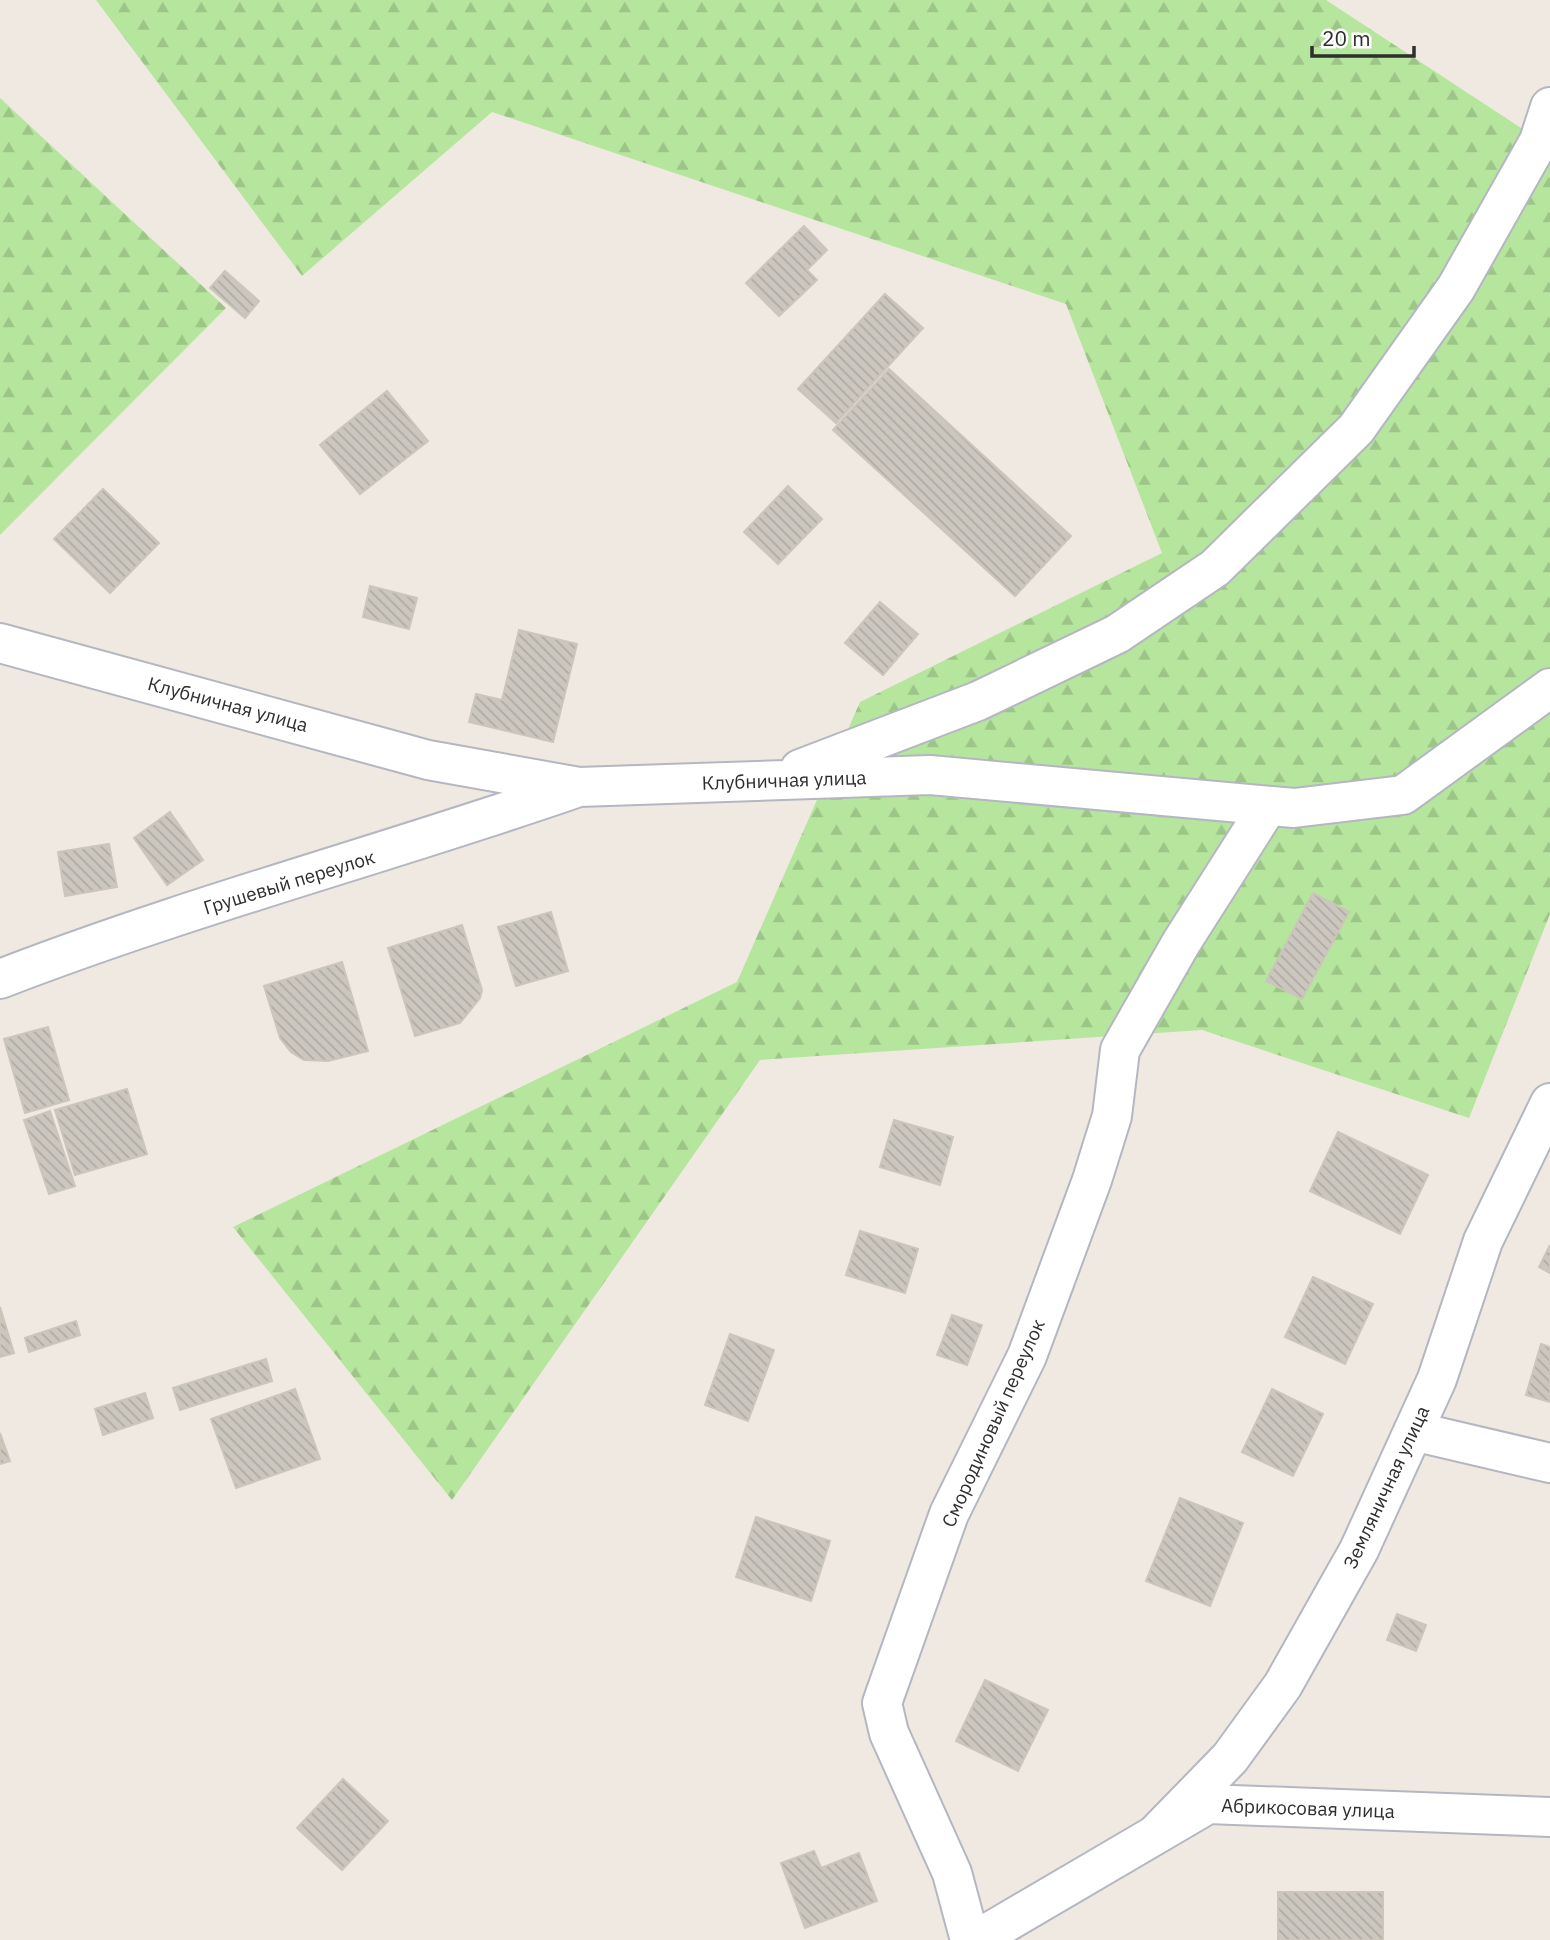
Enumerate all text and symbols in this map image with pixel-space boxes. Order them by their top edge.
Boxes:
scale bar [1312,14,1414,58]
text: 20 m [1322,24,1371,52]
street label: Клубничная улица [145,671,311,737]
street label: Клубничная улица [701,765,867,795]
street label: Грушевый переулок [200,844,378,920]
street label: Смородиновый переулок [936,1315,1050,1531]
street label: Земляничная улица [1338,1402,1434,1572]
street label: Абрикосовая улица [1221,1793,1395,1823]

